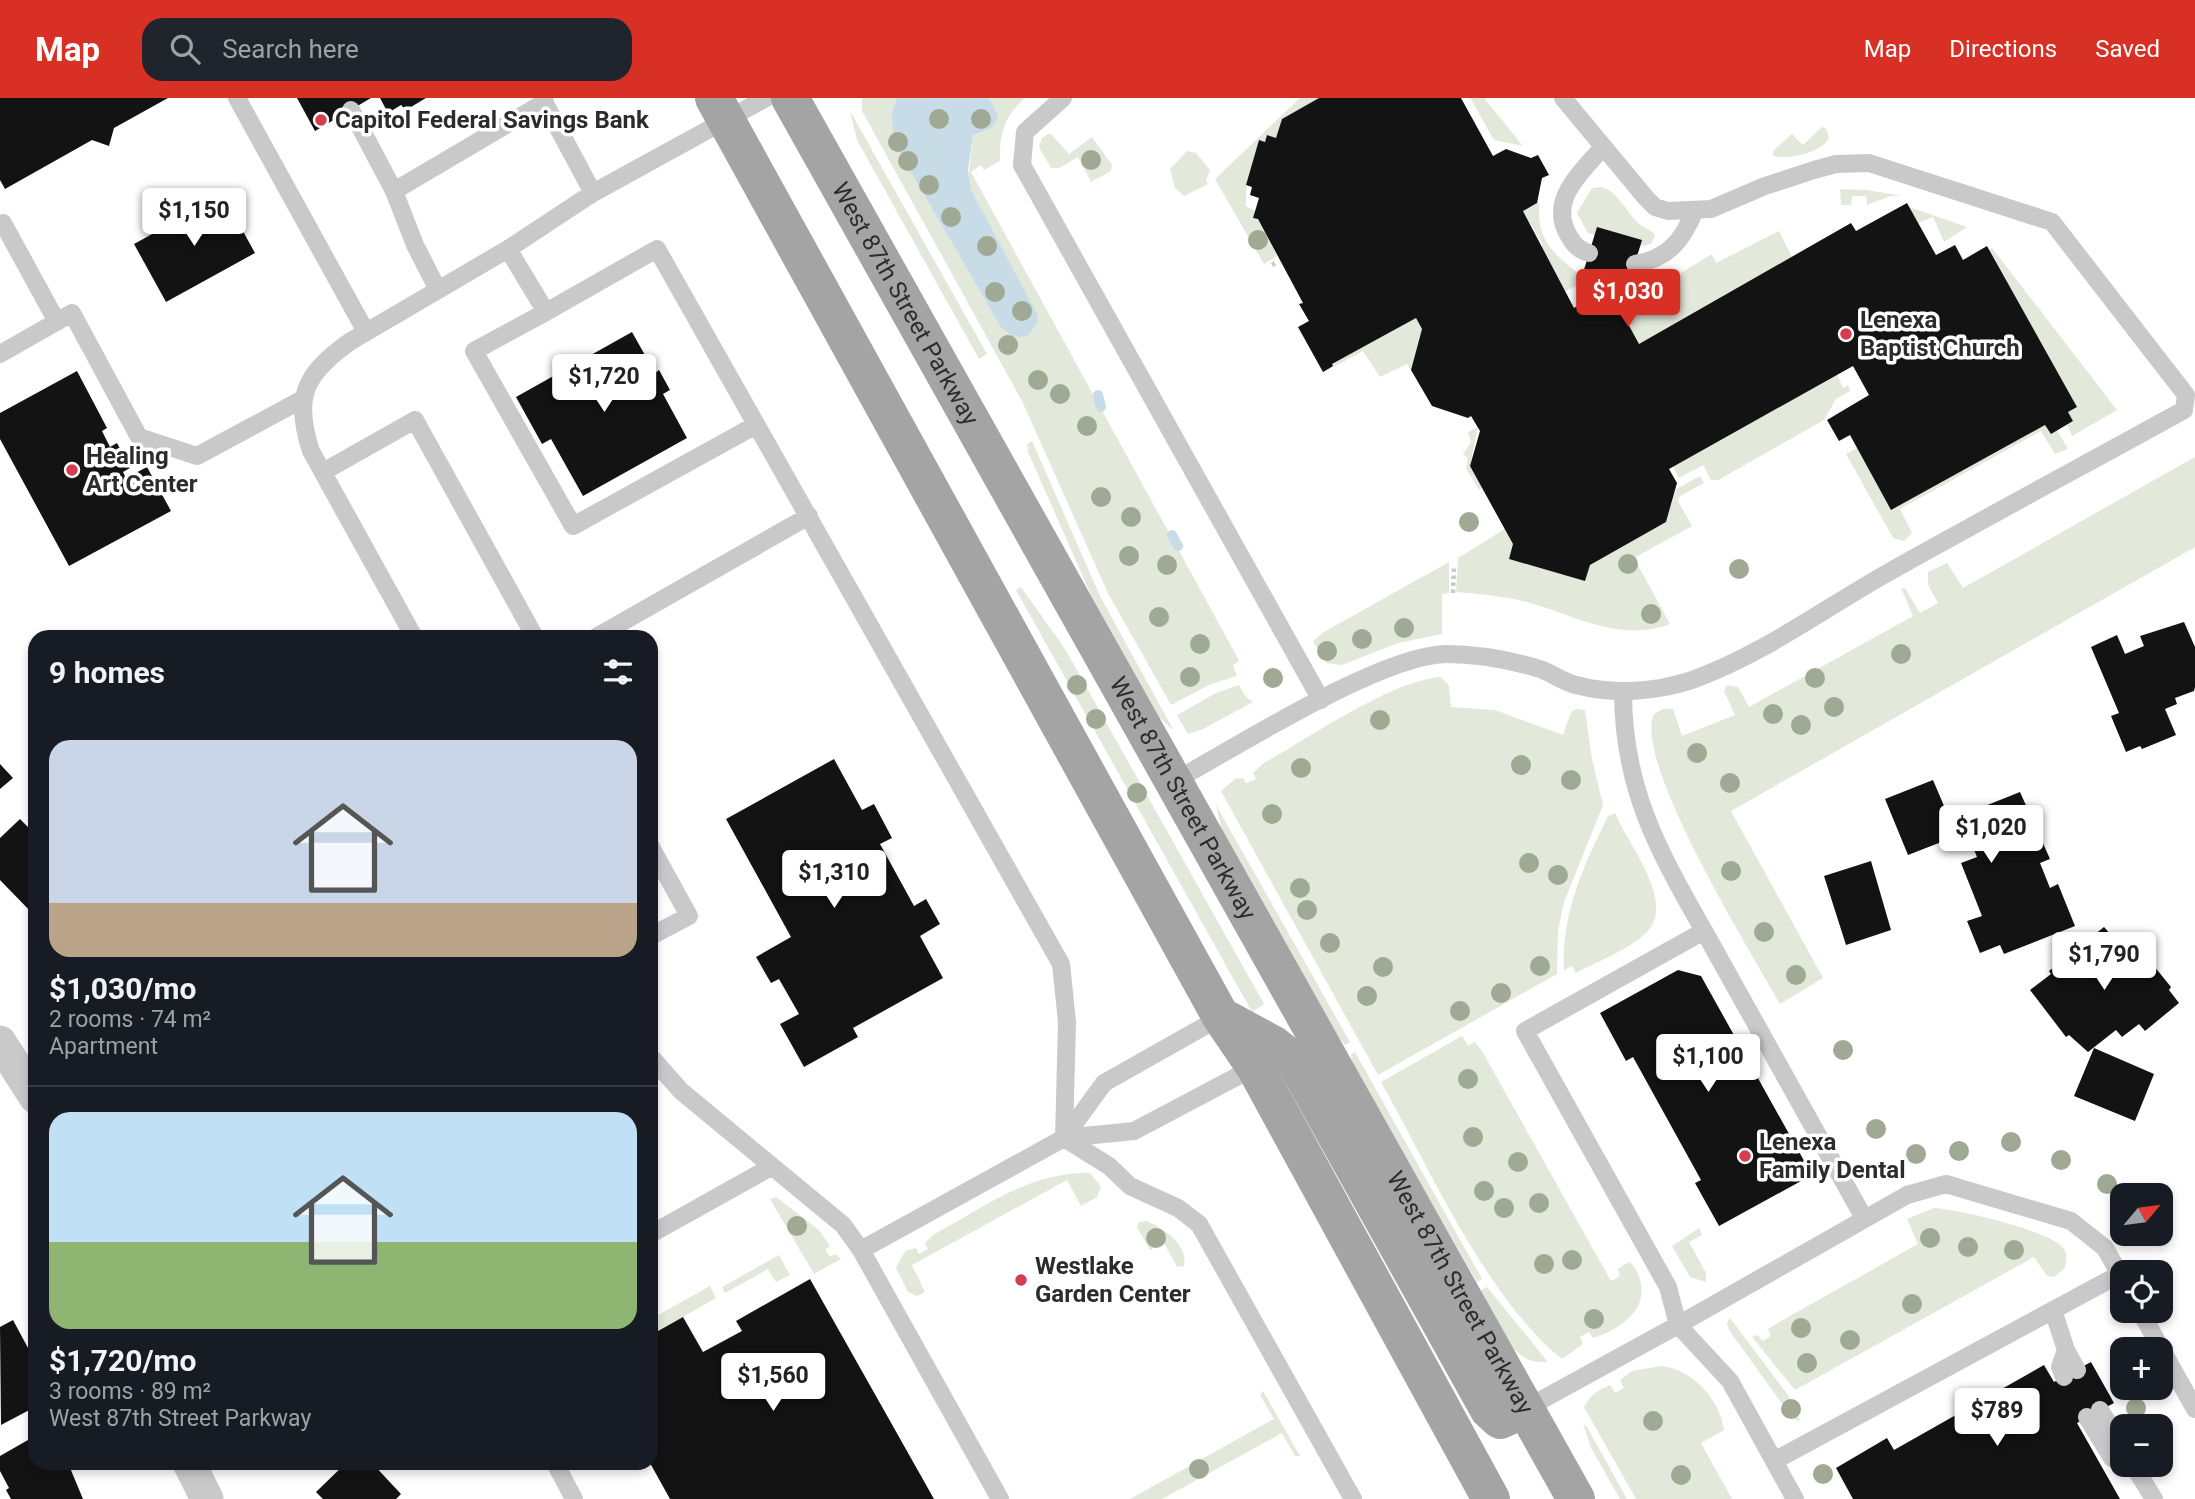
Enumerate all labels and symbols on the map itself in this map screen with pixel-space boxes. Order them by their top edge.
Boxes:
place label: Capitol Federal Savings Bank [335,106,650,134]
marker: Capitol Federal Savings Bank [313,112,329,128]
street label: West 87th Street Parkway [826,178,985,431]
pin: $1,150 [137,188,251,248]
pin: $1,030 [1571,270,1685,329]
place label: Lenexa Baptist Church [1860,306,2020,362]
marker: Lenexa Baptist Church [1838,326,1854,342]
pin: $1,720 [547,354,661,414]
place label: Healing Art Center [86,442,198,498]
marker: Healing Art Center [64,462,80,478]
street label: West 87th Street Parkway [1104,672,1262,925]
pin: $1,020 [1934,806,2048,865]
pin: $1,310 [777,850,891,910]
pin: $1,790 [2047,932,2161,992]
pin: $1,100 [1651,1034,1765,1094]
place label: Lenexa Family Dental [1759,1128,1905,1184]
marker: Lenexa Family Dental [1737,1148,1753,1164]
street label: West 87th Street Parkway [1381,1167,1540,1420]
north arrow [2110,1183,2174,1246]
place label: Westlake Garden Center [1035,1252,1191,1308]
marker: Westlake Garden Center [1013,1272,1029,1288]
pin: $1,560 [716,1354,830,1413]
pin: $789 [1956,1388,2038,1448]

